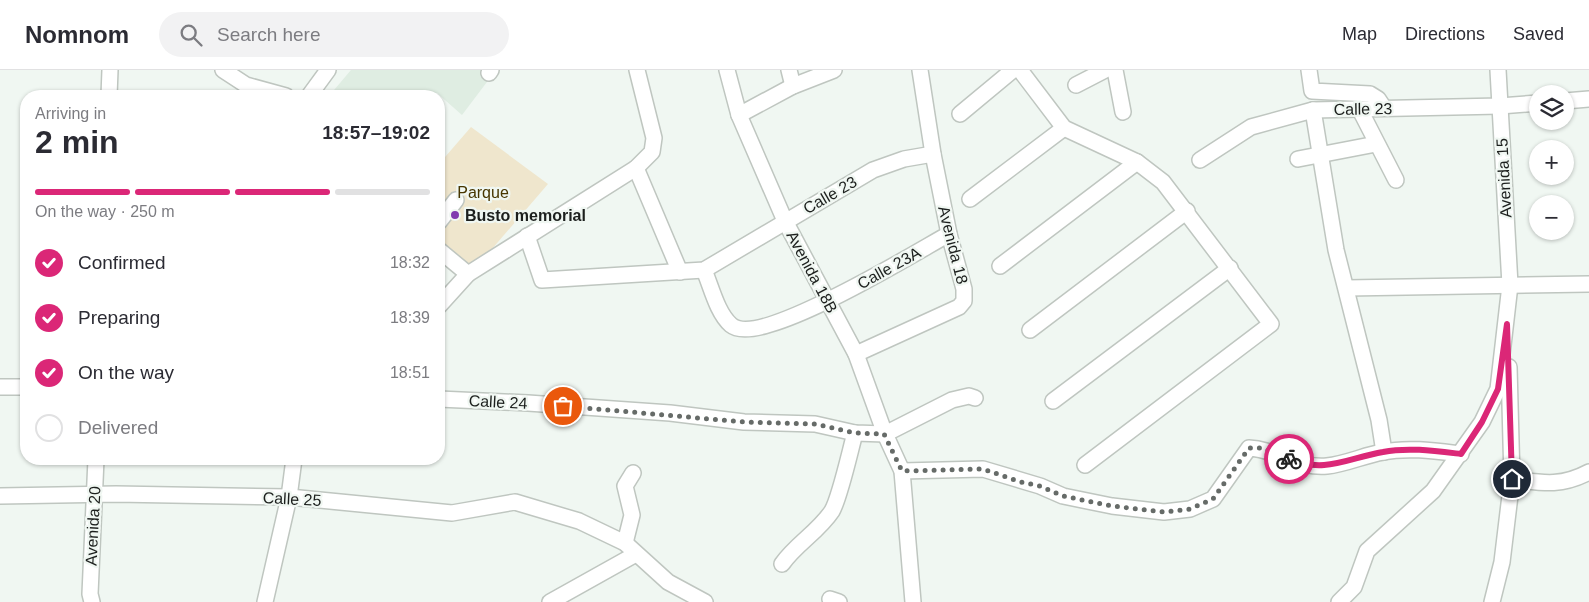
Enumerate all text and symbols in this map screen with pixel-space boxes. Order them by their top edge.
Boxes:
search box [159,12,509,57]
text: Nomnom [25,21,129,48]
icon: search [177,21,205,49]
text: Search here [217,24,321,45]
text: Map [1342,24,1377,44]
text: Directions [1405,24,1485,44]
text: Saved [1513,24,1564,44]
map controls [1529,85,1574,240]
button: layers [1529,85,1574,130]
street label: Calle 23 [1334,100,1393,118]
text: Arriving in [35,105,106,122]
text: 18:57–19:02 [322,122,430,143]
text: 2 min [35,124,119,160]
street label: Avenida 15 [1493,138,1515,218]
button: + [1529,140,1574,185]
street label: Calle 23 [800,173,860,217]
park label: Parque [457,184,509,201]
button: − [1529,195,1574,240]
text: On the way · 250 m [35,203,175,220]
street label: Avenida 18 [935,204,971,286]
place label: Busto memorial [465,207,586,224]
marker: Busto memorial [449,209,461,221]
street label: Avenida 18B [783,228,841,316]
street label: Calle 23A [855,244,924,292]
icon: check [35,249,63,277]
text: Confirmed [78,252,166,273]
text: 18:32 [390,254,430,271]
icon: check [35,304,63,332]
text: Preparing [78,307,160,328]
text: 18:39 [390,309,430,326]
icon: check [35,359,63,387]
text: On the way [78,362,174,383]
text: 18:51 [390,364,430,381]
pin [542,385,584,427]
street label: Calle 24 [468,392,528,412]
icon: bag [549,392,577,420]
text: Delivered [78,417,158,438]
courier [1264,434,1314,484]
icon: bike [1275,445,1303,473]
pin [1491,458,1533,500]
icon: home [1498,465,1526,493]
street label: Avenida 20 [82,486,104,566]
street label: Calle 25 [262,489,322,509]

